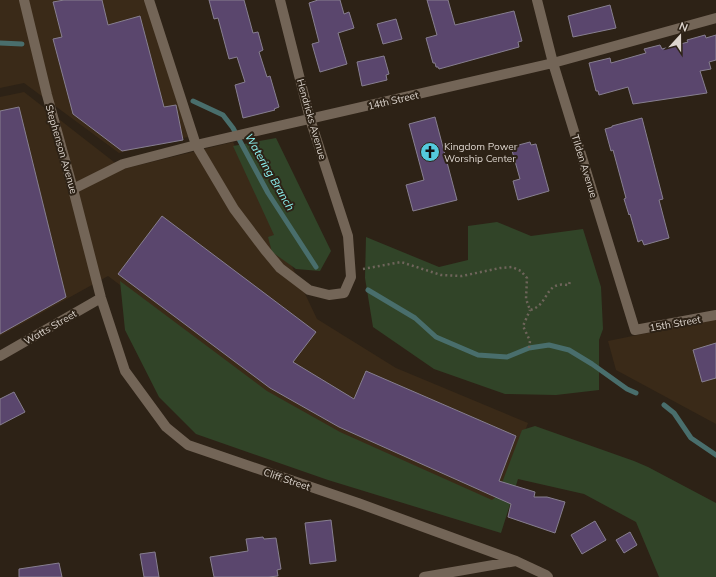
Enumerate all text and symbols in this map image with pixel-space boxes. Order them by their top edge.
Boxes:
north arrow [660,16,700,56]
text: N [677,19,690,35]
street label: Hendricks Avenue [294,77,329,161]
street label: 14th Street [366,88,420,113]
street label: Stephenson Avenue [43,103,80,195]
water label: Watering Branch [242,131,298,213]
street label: Tilden Avenue [569,133,600,199]
place label: Kingdom Power Worship Center [444,140,518,165]
church icon: Kingdom Power Worship Center [419,141,441,163]
street label: Watts Street [22,307,79,348]
street label: 15th Street [649,313,702,334]
street label: Cliff Street [262,465,312,494]

